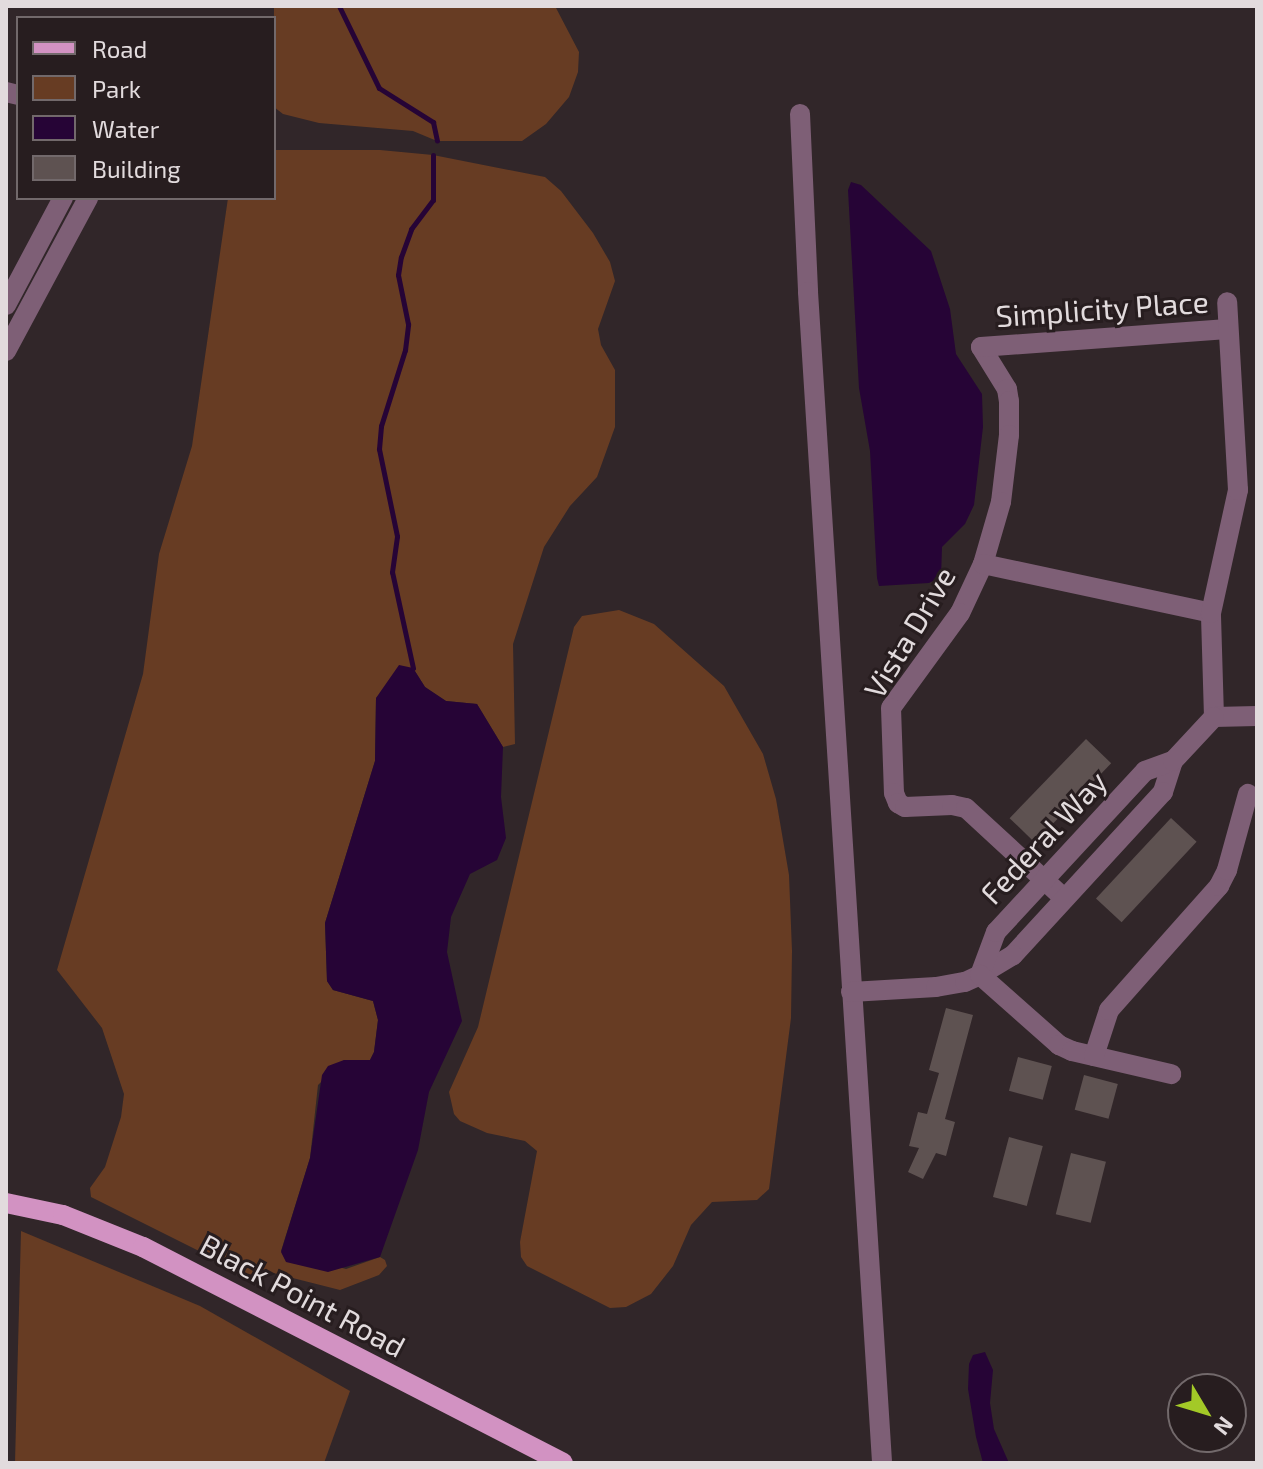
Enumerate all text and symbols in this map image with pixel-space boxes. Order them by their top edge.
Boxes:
legend [16,16,276,200]
text: Road [92,34,147,63]
text: Park [92,74,141,103]
text: Water [92,114,159,143]
text: Building [92,154,181,183]
street label: Simplicity Place [994,283,1210,333]
street label: Vista Drive [856,560,962,704]
street label: Federal Way [972,763,1114,911]
street label: Black Point Road [194,1226,412,1364]
north arrow [1167,1373,1247,1453]
text: N [1209,1412,1239,1441]

